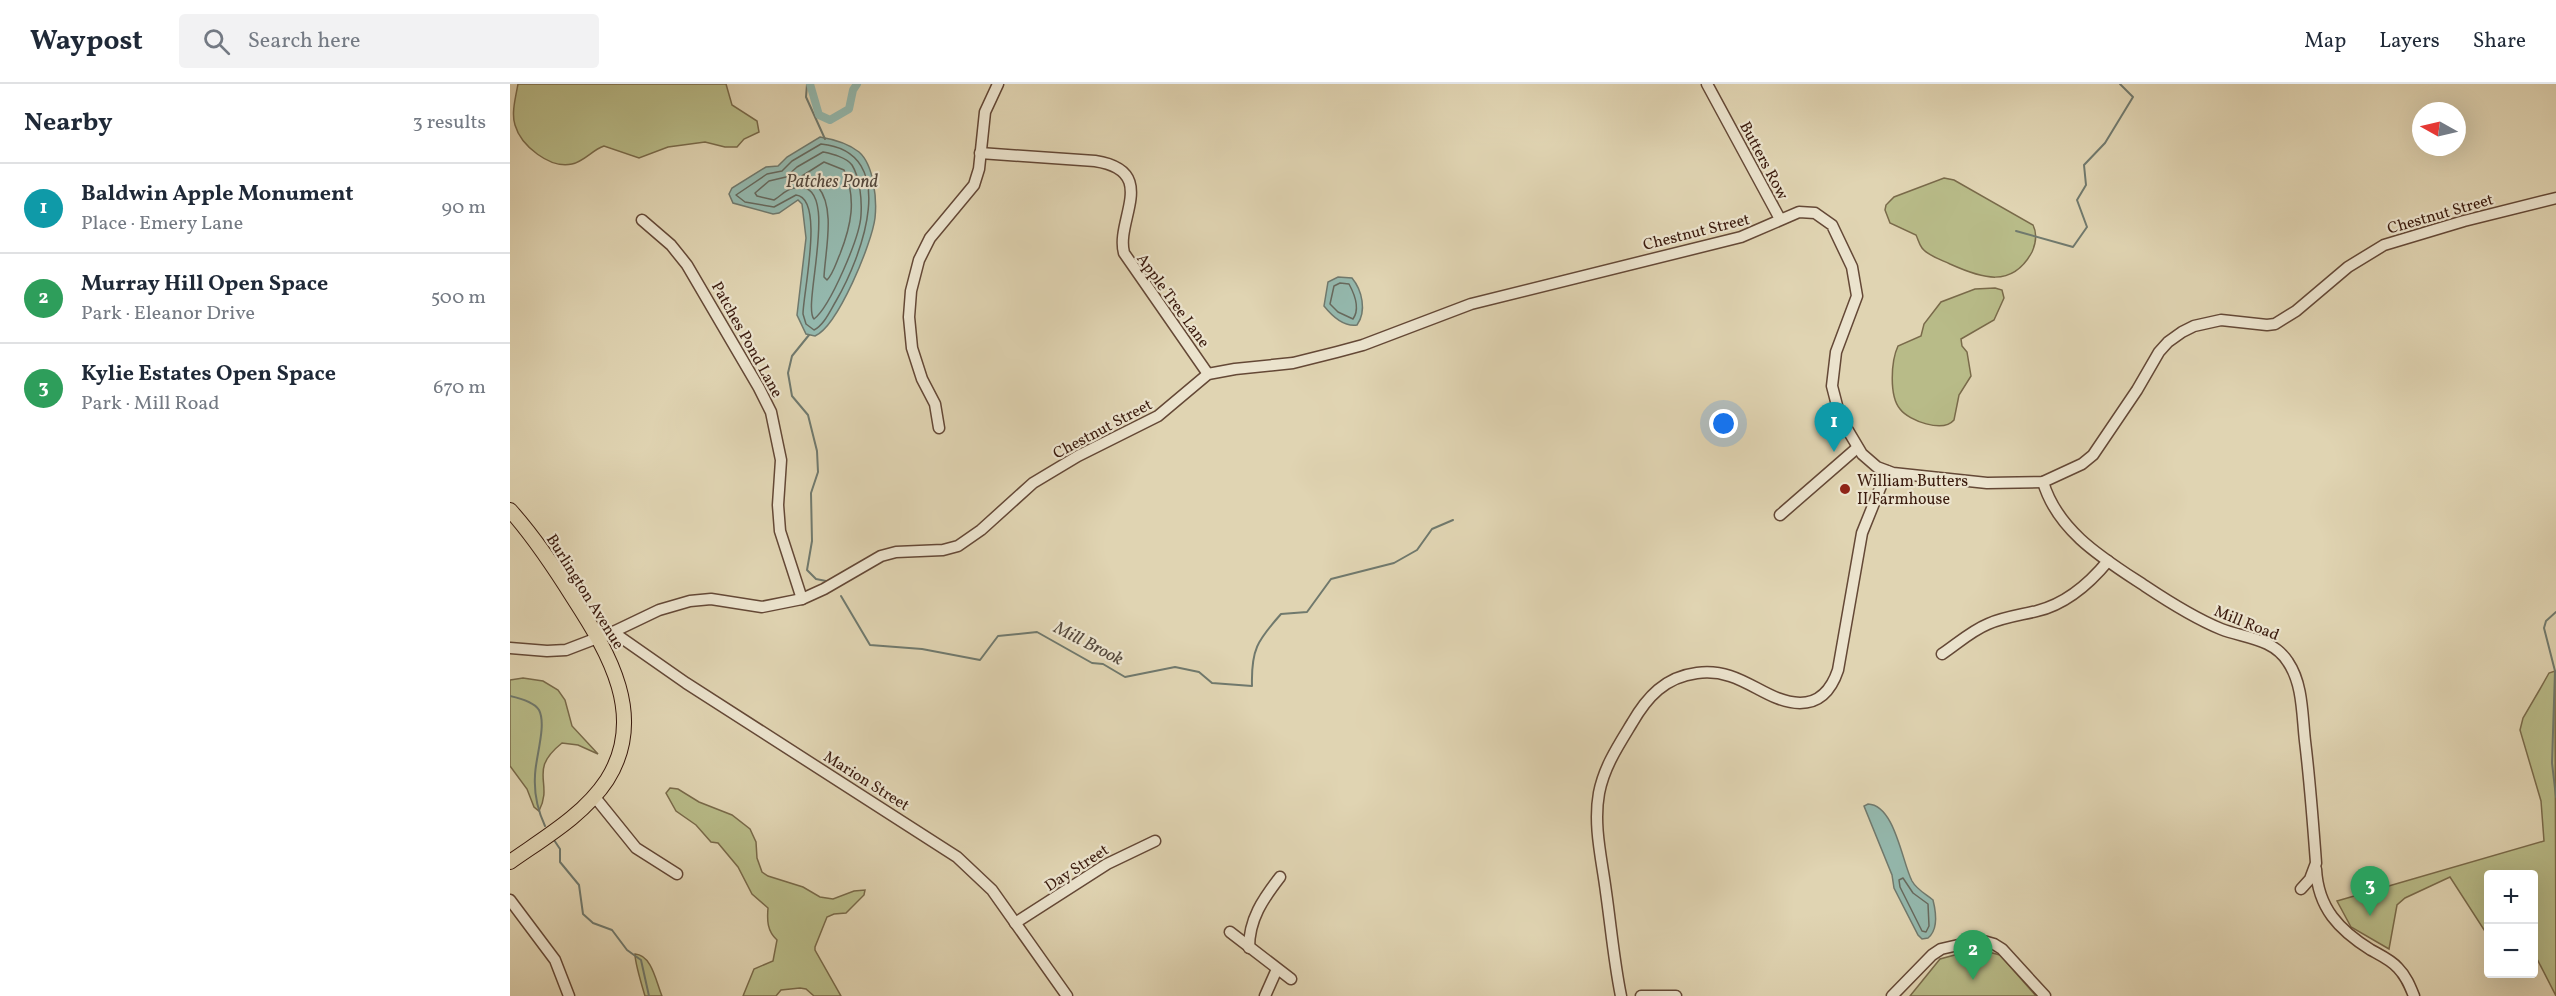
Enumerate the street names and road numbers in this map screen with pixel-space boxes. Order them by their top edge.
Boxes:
street label: Butters Row [1733,118,1793,204]
street label: Chestnut Street [2385,189,2497,241]
street label: Chestnut Street [1641,209,1753,257]
street label: Apple Tree Lane [1131,250,1214,353]
street label: Patches Pond Lane [705,278,787,402]
street label: Chestnut Street [1049,394,1157,465]
street label: Burlington Avenue [540,530,629,654]
street label: Mill Road [2210,601,2282,647]
street label: Marion Street [819,747,913,817]
street label: Day Street [1041,840,1114,898]

